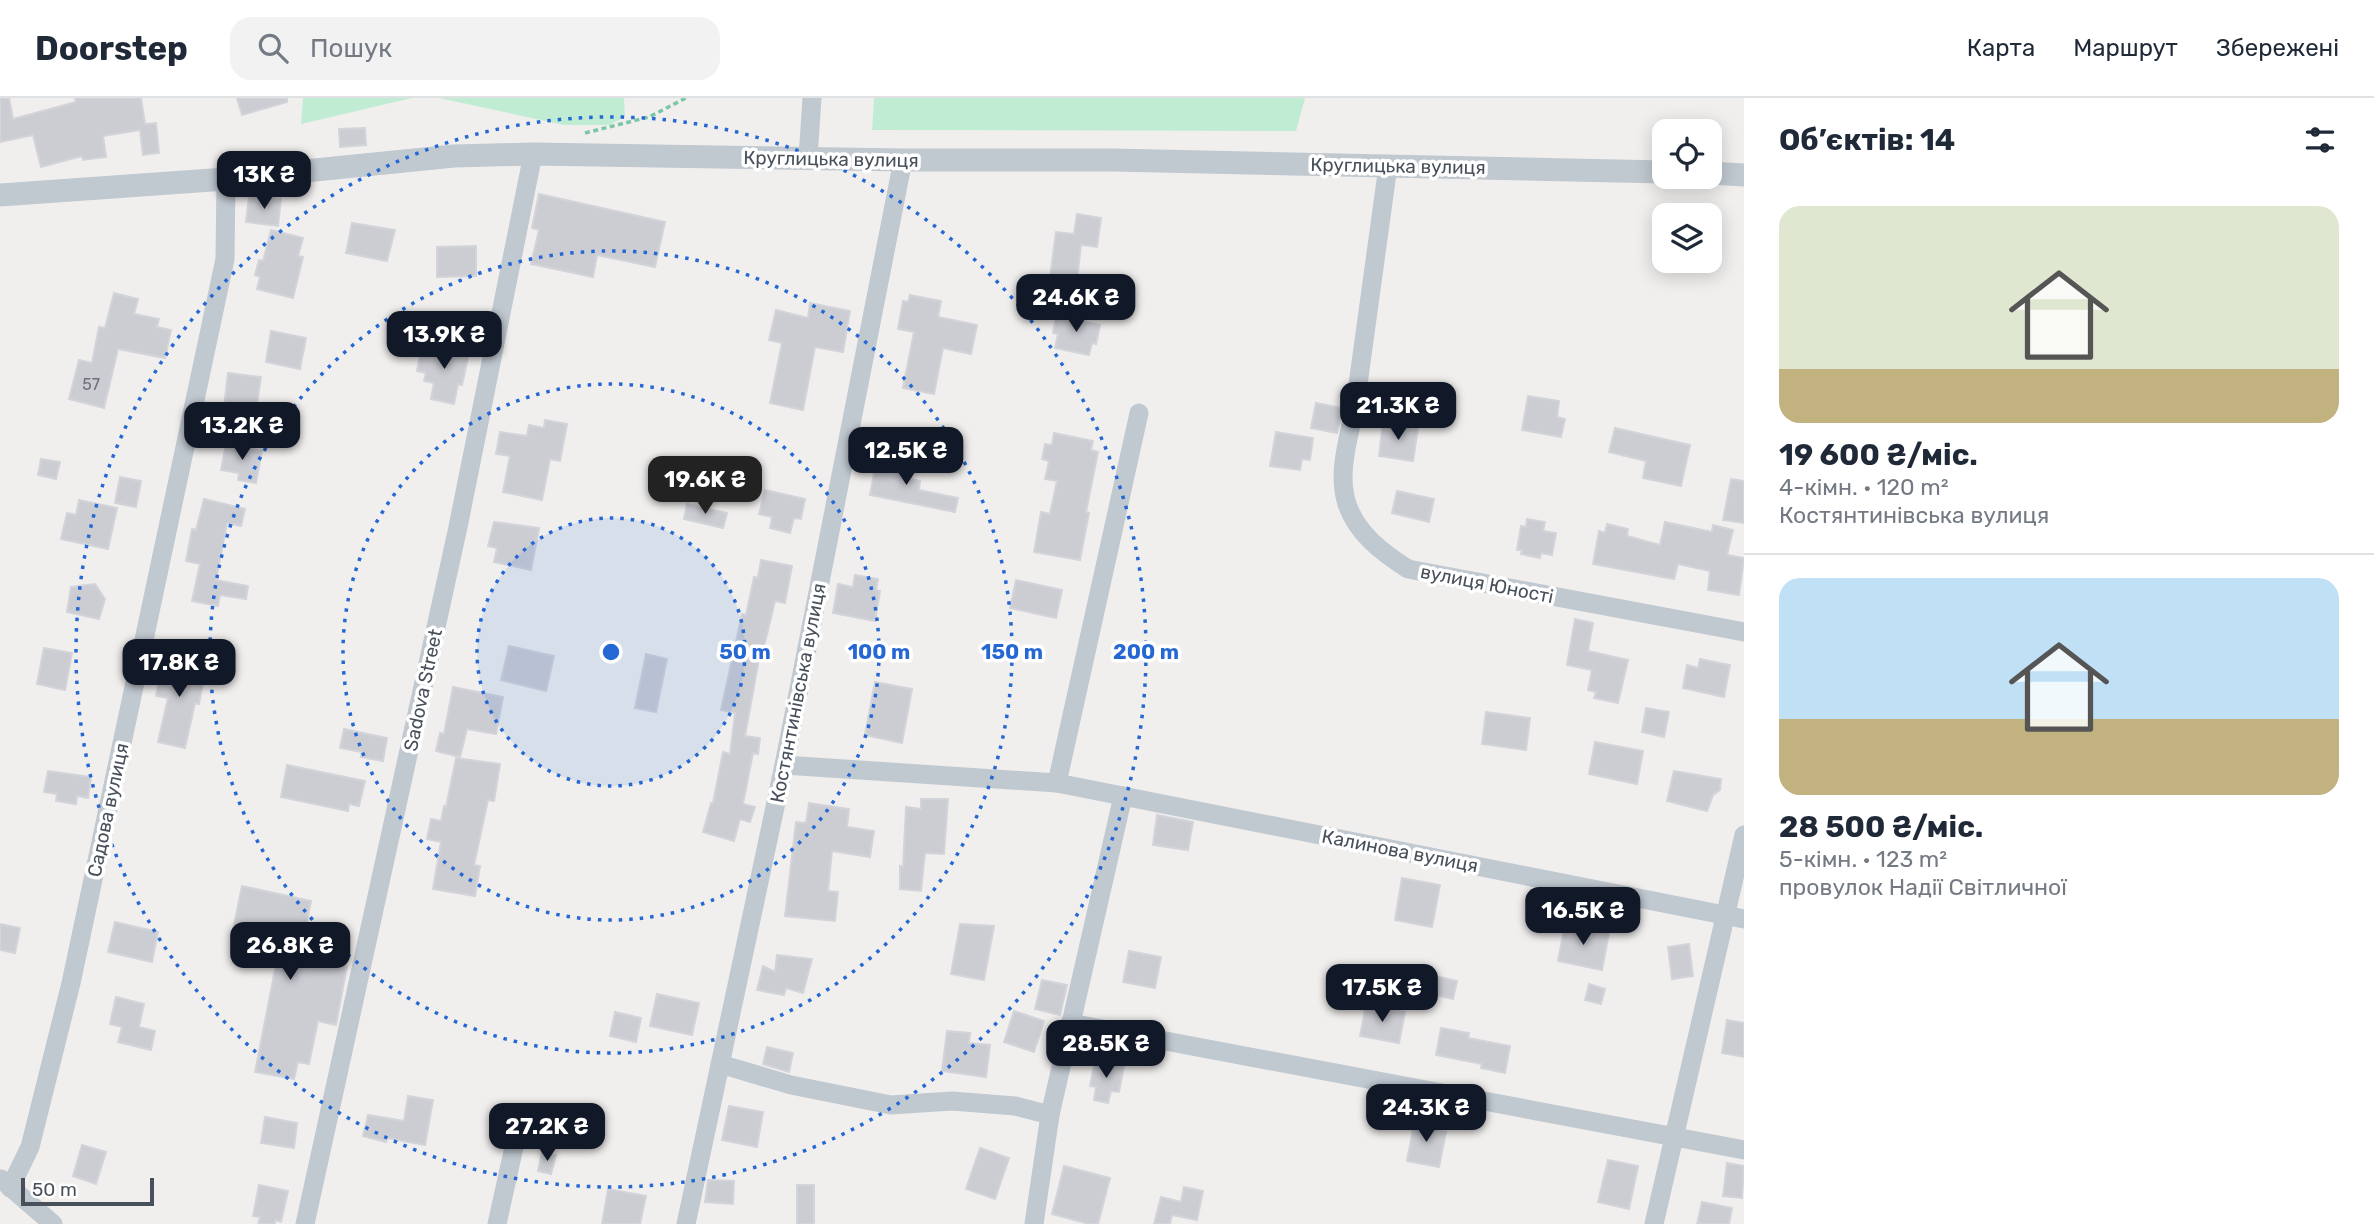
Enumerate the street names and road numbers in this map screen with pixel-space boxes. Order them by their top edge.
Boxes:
street label: Круглицька вулиця [743,146,919,172]
street label: Круглицька вулиця [1310,153,1486,179]
street label: вулиця Юності [1418,560,1556,608]
street label: Костянтинівська вулиця [765,581,831,805]
street label: Sadova Street [399,626,447,753]
street label: Садова вулиця [83,741,133,879]
street label: Калинова вулиця [1320,825,1480,877]

